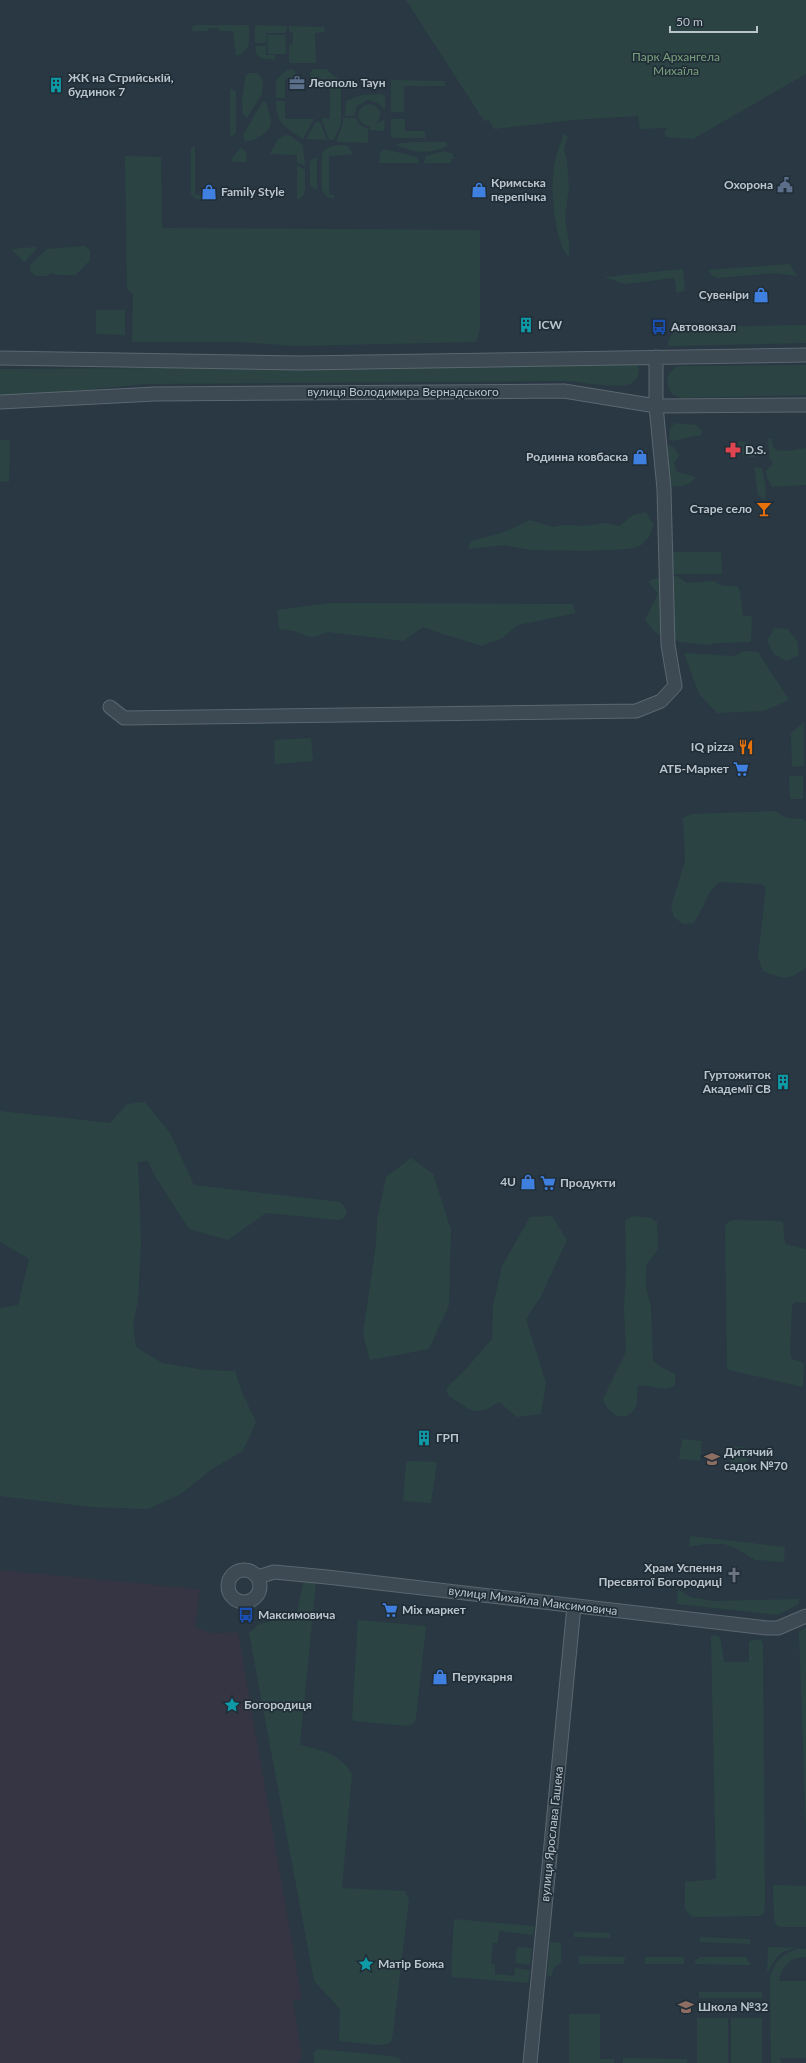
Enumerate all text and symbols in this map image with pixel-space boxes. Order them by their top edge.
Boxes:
scale bar [670,8,757,34]
text: 50 m [676,14,703,29]
park label: Парк Архангела Михаїла [632,49,720,78]
place label: ЖК на Стрийській, будинок 7 [68,70,174,99]
office icon: Леополь Таун [288,74,306,92]
place label: Леополь Таун [308,75,386,90]
building icon: ЖК на Стрийській, будинок 7 [47,76,65,94]
place label: Кримська перепічка [491,175,546,204]
public building icon: Охорона [776,176,794,194]
place label: Охорона [724,177,773,192]
shop icon: Кримська перепічка [470,181,488,199]
shop icon: Family Style [200,183,218,201]
place label: Family Style [221,184,285,199]
shop icon: Сувеніри [752,286,770,304]
place label: Сувеніри [699,287,749,302]
building icon: ICW [517,316,535,334]
place label: ICW [538,317,562,332]
bus stop icon: Автовокзал [650,318,668,336]
place label: Автовокзал [670,319,736,334]
street label: вулиця Володимира Вернадського [307,384,499,399]
pharmacy icon: D.S. [724,441,742,459]
place label: D.S. [745,442,766,457]
shop icon: Родинна ковбаска [631,448,649,466]
place label: Родинна ковбаска [526,449,628,464]
bar icon: Старе село [755,500,773,518]
place label: Старе село [690,501,752,516]
restaurant icon: IQ pizza [737,738,755,756]
place label: IQ pizza [691,739,734,754]
supermarket icon: АТБ-Маркет [732,760,750,778]
place label: АТБ-Маркет [658,761,730,776]
place label: Гуртожиток Академії СВ [702,1067,771,1096]
building icon: Гуртожиток Академії СВ [774,1073,792,1091]
shop icon: 4U [519,1173,537,1191]
place label: 4U [500,1174,516,1189]
supermarket icon: Продукти [539,1174,557,1192]
place label: Продукти [560,1175,616,1190]
building icon: ГРП [415,1429,433,1447]
place label: ГРП [436,1430,459,1445]
place label: Дитячий садок №70 [724,1444,788,1473]
school or university icon: Дитячий садок №70 [703,1450,721,1468]
place label: Храм Успення Пресвятої Богородиці [598,1560,722,1589]
church icon: Храм Успення Пресвятої Богородиці [725,1566,743,1584]
street label: вулиця Михайла Максимовича [448,1583,619,1618]
supermarket icon: Mix маркет [381,1601,399,1619]
place label: Mix маркет [402,1602,467,1617]
bus stop icon: Максимовича [237,1606,255,1624]
place label: Максимовича [258,1607,335,1622]
shop icon: Перукарня [431,1668,449,1686]
place label: Перукарня [452,1669,512,1684]
place icon: Богородиця [223,1696,241,1714]
place label: Богородиця [244,1697,312,1712]
street label: вулиця Ярослава Гашека [537,1766,566,1902]
place icon: Матір Божа [357,1955,375,1973]
place label: Матір Божа [378,1956,444,1971]
school or university icon: Школа №32 [677,1998,695,2016]
place label: Школа №32 [698,1999,768,2014]

